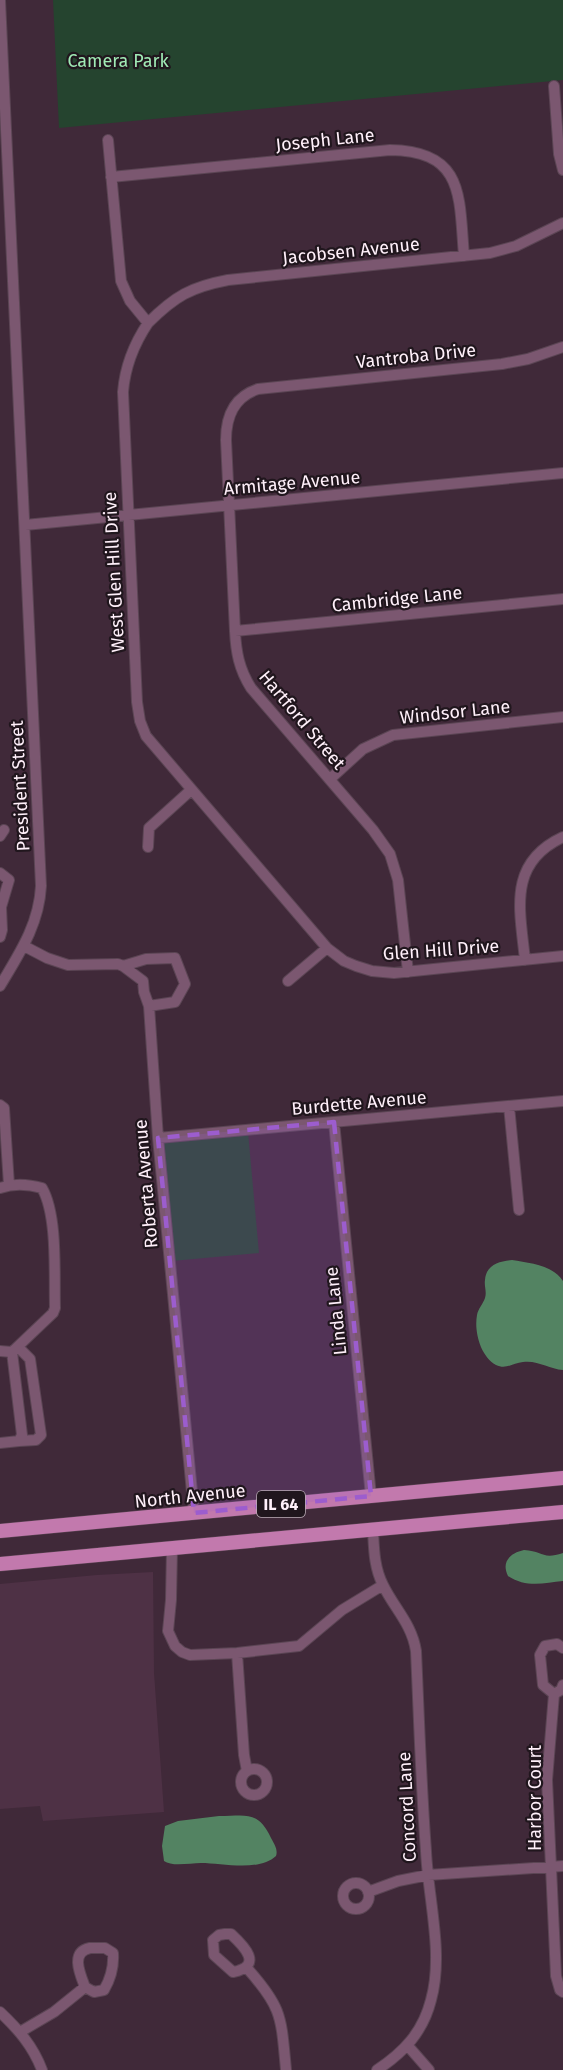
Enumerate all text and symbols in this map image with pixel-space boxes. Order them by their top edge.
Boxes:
park label: Camera Park [67,50,169,72]
street label: Joseph Lane [275,124,375,156]
street label: Jacobsen Avenue [281,233,421,269]
street label: Vantroba Drive [355,339,477,373]
street label: Armitage Avenue [223,466,361,500]
street label: West Glen Hill Drive [99,491,129,653]
street label: Cambridge Lane [331,581,463,617]
street label: Hartford Street [254,666,350,774]
street label: Windsor Lane [399,695,511,729]
street label: President Street [6,720,34,852]
street label: Glen Hill Drive [382,935,500,965]
street label: Burdette Avenue [291,1086,427,1120]
street label: Roberta Avenue [129,1119,163,1249]
street label: Linda Lane [320,1266,352,1356]
street label: North Avenue [133,1479,247,1513]
road number: IL 64 [257,1491,305,1517]
street label: Harbor Court [524,1744,546,1851]
street label: Concord Lane [393,1751,421,1863]

